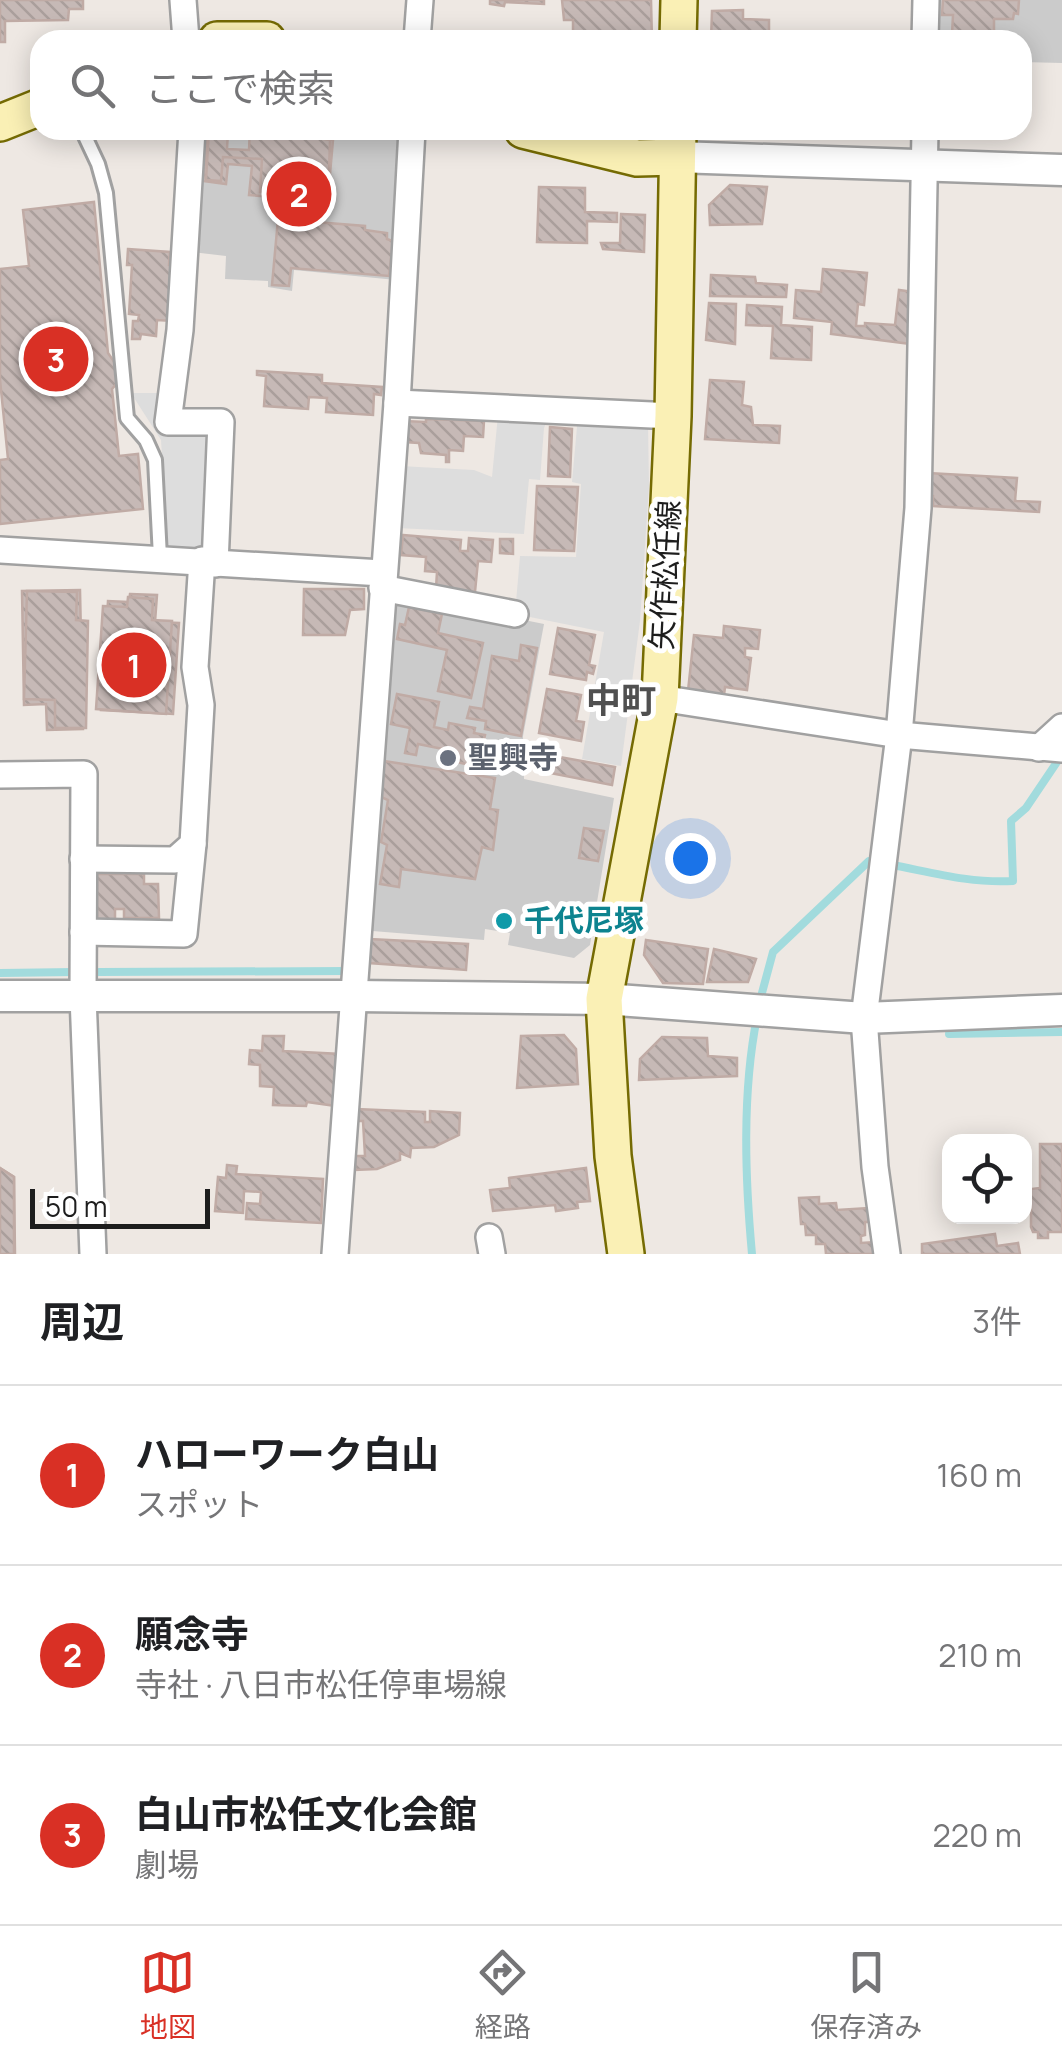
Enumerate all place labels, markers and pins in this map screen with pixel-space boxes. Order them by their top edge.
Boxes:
pin: 2 [266,156,332,232]
pin: 3 [23,322,88,396]
pin: 1 [102,628,166,702]
place label: 聖興寺 [468,736,558,777]
marker: 聖興寺 [437,747,459,769]
place label: 千代尼塚 [524,899,644,940]
marker: 千代尼塚 [493,910,515,932]

